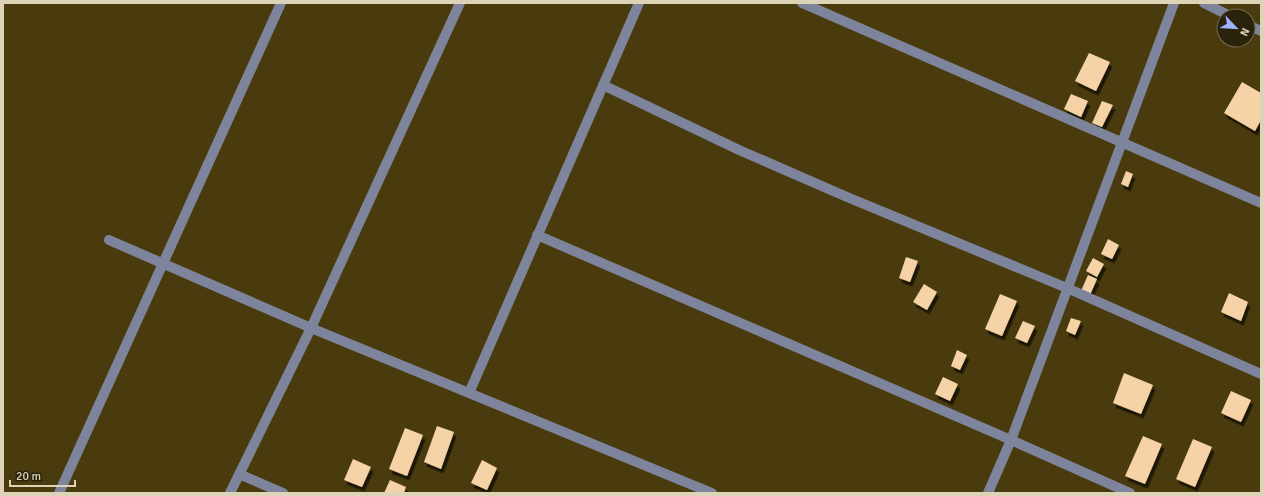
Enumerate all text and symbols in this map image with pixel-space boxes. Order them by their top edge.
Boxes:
north arrow [1216,8,1256,48]
text: N [1237,26,1252,38]
scale bar [10,462,75,488]
text: 20 m [16,469,41,484]

